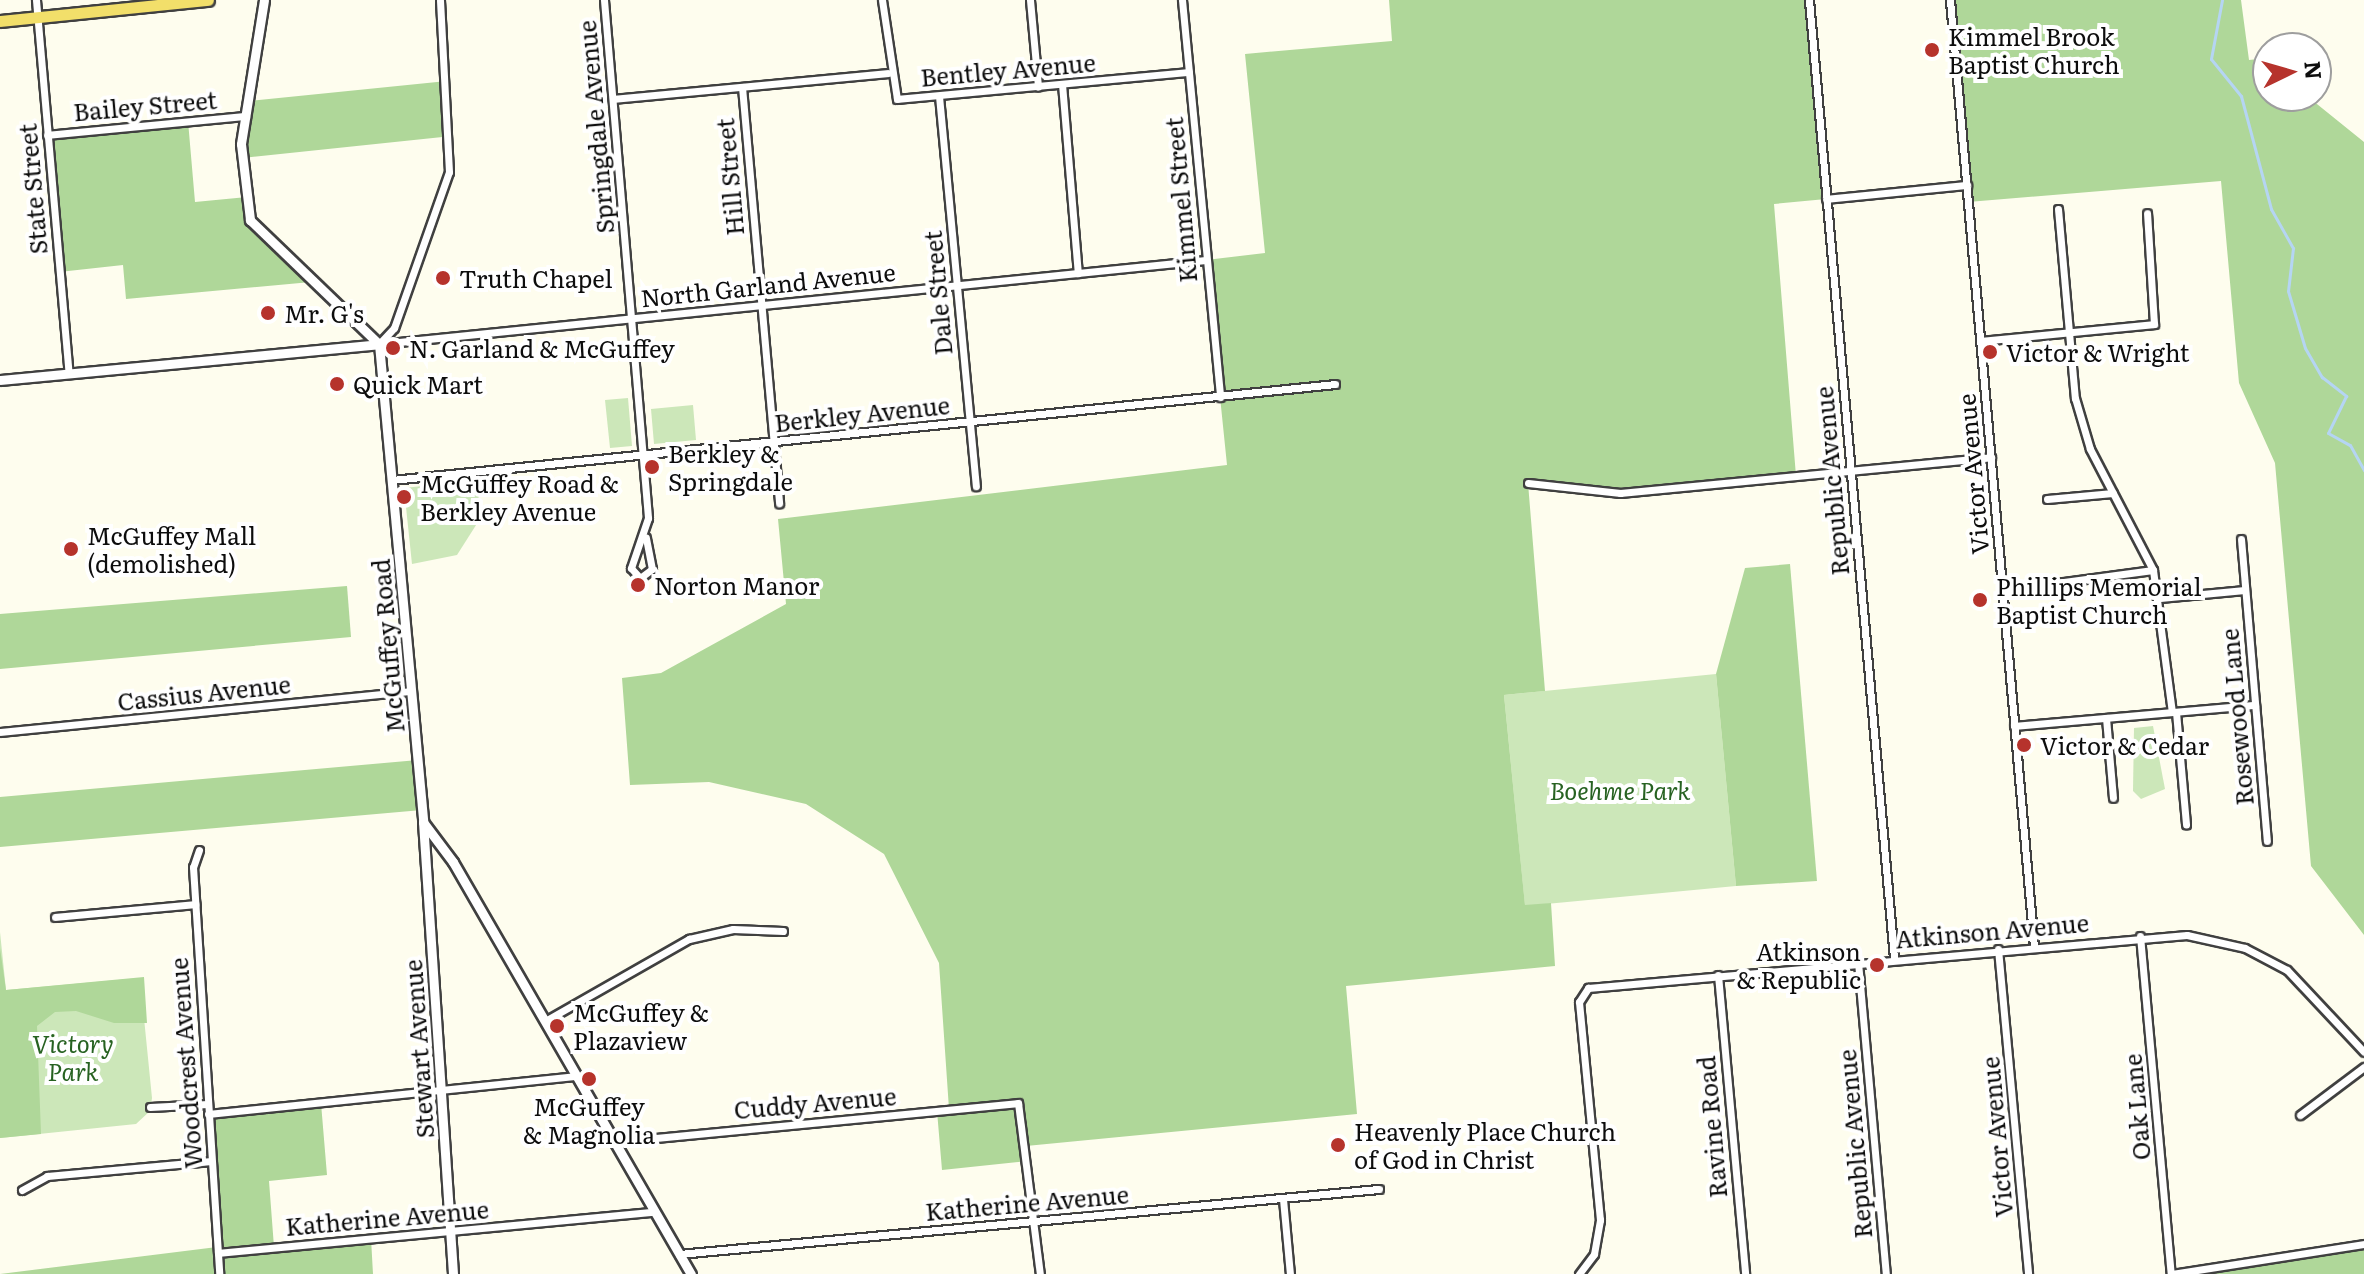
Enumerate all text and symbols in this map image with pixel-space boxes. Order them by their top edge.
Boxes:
street label: Springdale Avenue [571,19,619,235]
place label: Kimmel Brook Baptist Church [1948,22,2120,78]
north arrow [2252,32,2332,112]
marker: Kimmel Brook Baptist Church [1923,41,1941,59]
street label: Bentley Avenue [919,47,1097,91]
text: N [2297,59,2332,81]
street label: Bailey Street [72,84,218,126]
street label: Kimmel Street [1158,116,1202,284]
street label: Hill Street [710,117,748,237]
street label: State Street [12,122,52,256]
street label: Dale Street [917,229,957,357]
street label: North Garland Avenue [639,256,897,312]
place label: Truth Chapel [459,264,612,292]
marker: Truth Chapel [434,269,452,287]
place label: Mr. G's [284,299,364,327]
marker: Mr. G's [259,304,277,322]
place label: N. Garland & McGuffey [409,334,675,362]
place label: Victor & Wright [2006,338,2190,366]
marker: N. Garland & McGuffey [384,339,402,357]
marker: Victor & Wright [1981,343,1999,361]
place label: Quick Mart [353,370,483,398]
marker: Quick Mart [328,375,346,393]
street label: Republic Avenue [1808,385,1854,577]
street label: Berkley Avenue [773,389,951,437]
street label: Victor Avenue [1951,392,1993,556]
place label: Berkley & Springdale [668,439,793,495]
marker: Berkley & Springdale [643,458,661,476]
place label: McGuffey Road & Berkley Avenue [420,469,619,525]
marker: McGuffey Road & Berkley Avenue [395,488,413,506]
place label: McGuffey Mall (demolished) [87,521,256,577]
marker: McGuffey Mall (demolished) [62,540,80,558]
street label: McGuffey Road [365,558,409,734]
place label: Norton Manor [654,571,819,599]
place label: Phillips Memorial Baptist Church [1996,572,2202,628]
marker: Norton Manor [629,576,647,594]
marker: Phillips Memorial Baptist Church [1971,591,1989,609]
street label: Rosewood Lane [2214,627,2258,807]
street label: Cassius Avenue [116,669,292,715]
place label: Victor & Cedar [2040,731,2209,759]
marker: Victor & Cedar [2015,736,2033,754]
park label: Boehme Park [1550,776,1690,804]
street label: Atkinson Avenue [1894,907,2090,953]
place label: Atkinson & Republic [1736,937,1861,993]
marker: Atkinson & Republic [1868,956,1886,974]
street label: Woodcrest Avenue [163,957,207,1169]
street label: Stewart Avenue [397,959,439,1139]
place label: McGuffey & Plazaview [573,998,709,1054]
marker: McGuffey & Plazaview [548,1017,566,1035]
park label: Victory Park [32,1029,114,1085]
street label: Republic Avenue [1831,1048,1877,1240]
street label: Oak Lane [2117,1053,2155,1161]
street label: Ravine Road [1690,1055,1732,1199]
street label: Victor Avenue [1975,1055,2017,1219]
marker: McGuffey & Magnolia [580,1070,598,1088]
street label: Cuddy Avenue [733,1081,897,1123]
place label: McGuffey & Magnolia [523,1092,655,1148]
place label: Heavenly Place Church of God in Christ [1354,1117,1616,1173]
marker: Heavenly Place Church of God in Christ [1329,1136,1347,1154]
street label: Katherine Avenue [924,1179,1130,1225]
street label: Katherine Avenue [284,1194,490,1240]

